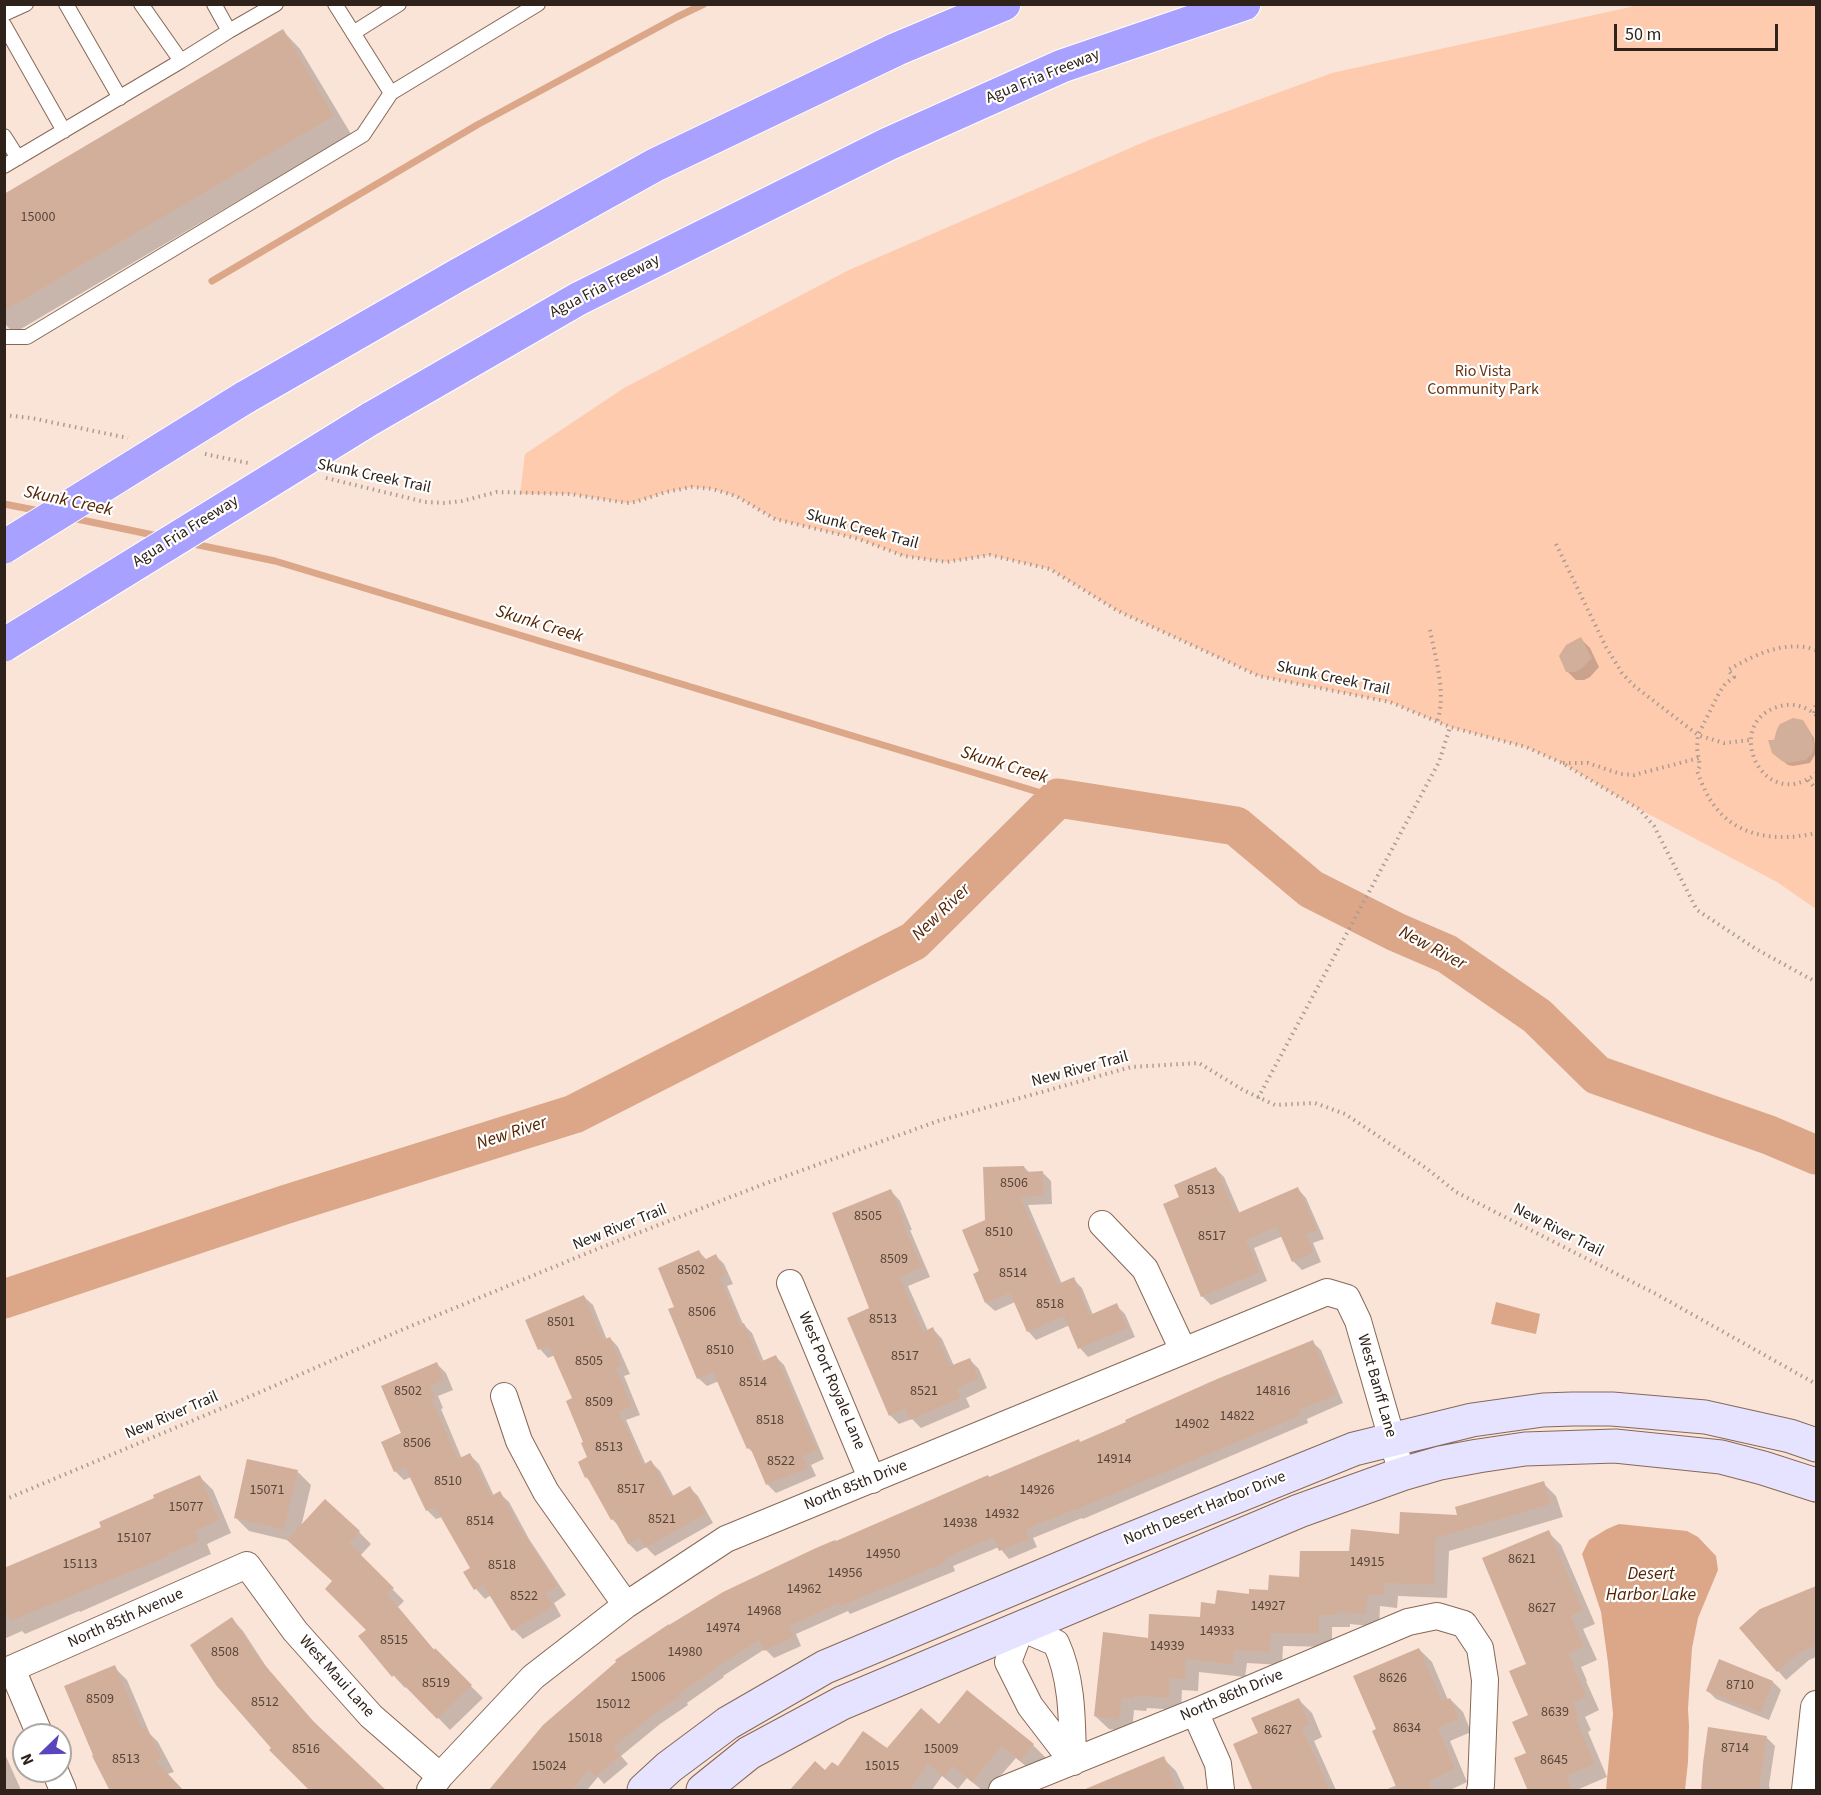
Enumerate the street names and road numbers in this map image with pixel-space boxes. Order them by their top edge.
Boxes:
street label: Agua Fria Freeway [983,45,1103,109]
street label: Agua Fria Freeway [547,251,663,323]
street label: Skunk Creek Trail [316,456,432,498]
street label: Agua Fria Freeway [130,492,242,572]
street label: Skunk Creek Trail [804,506,920,554]
street label: Skunk Creek Trail [1275,658,1391,700]
street label: New River Trail [1030,1048,1130,1092]
street label: New River Trail [570,1200,670,1256]
street label: New River Trail [1509,1200,1607,1262]
street label: West Port Royale Lane [793,1309,869,1453]
street label: West Banff Lane [1352,1332,1400,1440]
street label: New River Trail [123,1388,221,1444]
street label: North 85th Drive [802,1457,910,1515]
street label: North Desert Harbor Drive [1121,1468,1289,1550]
street label: North 85th Avenue [65,1585,187,1653]
street label: West Maui Lane [294,1632,378,1722]
street label: North 86th Drive [1178,1666,1286,1726]

